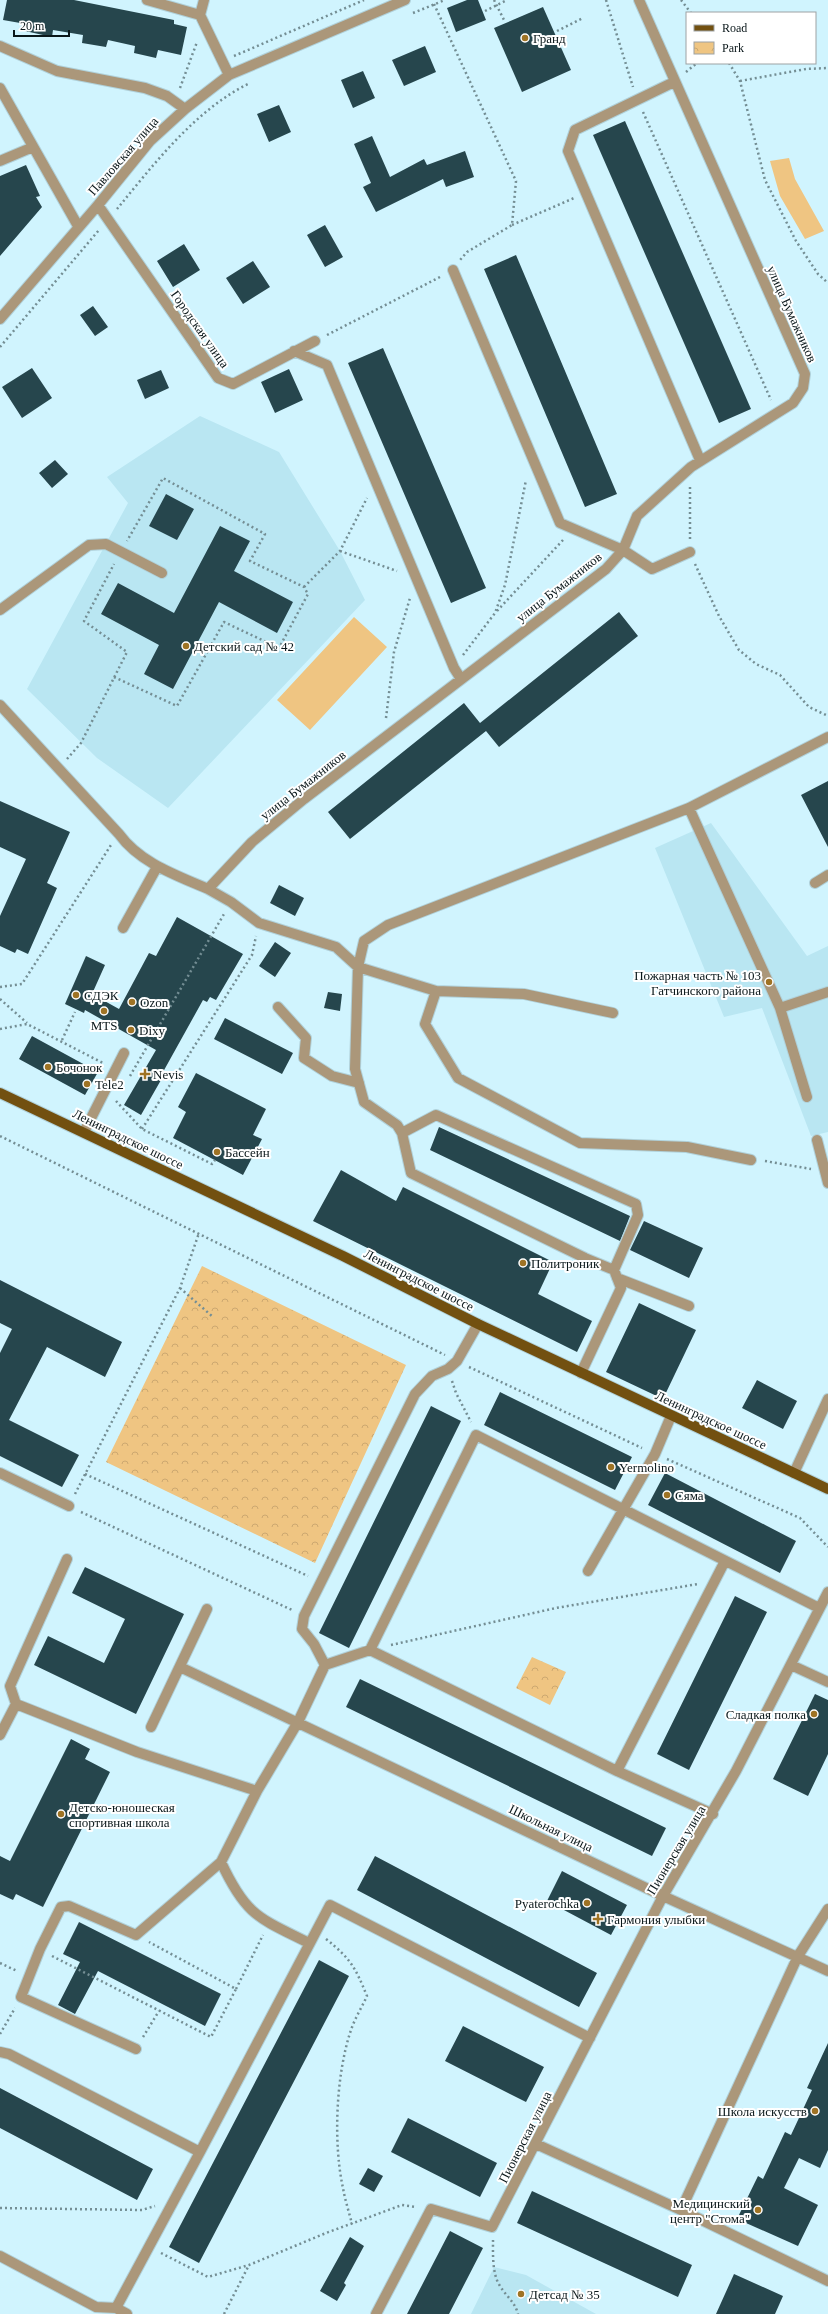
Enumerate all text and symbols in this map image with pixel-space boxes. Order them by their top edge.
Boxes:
scale bar [14,12,69,38]
legend [686,12,816,64]
text: 20 m [20,19,45,33]
text: Road [722,21,747,35]
place label: Гранд [533,31,566,46]
marker: Гранд [520,33,530,43]
text: Park [722,41,744,55]
street label: Павловская улица [85,113,161,198]
street label: улица Бумажников [764,263,820,365]
street label: Городская улица [168,287,232,371]
street label: улица Бумажников [513,549,605,625]
place label: Детский сад № 42 [194,639,294,654]
marker: Детский сад № 42 [181,641,191,651]
street label: улица Бумажников [257,747,349,823]
place label: Пожарная часть № 103 Гатчинского района [634,968,761,998]
marker: Пожарная часть № 103 Гатчинского района [764,977,774,987]
place label: СДЭК [84,988,119,1003]
marker: СДЭК [71,990,81,1000]
place label: Ozon [140,995,169,1010]
marker: Ozon [127,997,137,1007]
marker: MTS [99,1006,109,1016]
place label: MTS [91,1018,117,1033]
place label: Dixy [139,1023,166,1038]
marker: Dixy [126,1025,136,1035]
place label: Бочонок [56,1060,103,1075]
marker: Бочонок [43,1062,53,1072]
place label: Nevis [153,1067,183,1082]
marker: Nevis [140,1069,150,1079]
place label: Tele2 [95,1077,124,1092]
marker: Tele2 [82,1079,92,1089]
street label: Ленинградское шоссе [70,1106,186,1172]
place label: Бассейн [225,1145,270,1160]
marker: Бассейн [212,1147,222,1157]
street label: Ленинградское шоссе [362,1246,477,1314]
place label: Политроник [531,1256,600,1271]
marker: Политроник [518,1258,528,1268]
street label: Ленинградское шоссе [653,1388,769,1452]
place label: Yermolino [619,1460,674,1475]
marker: Yermolino [606,1462,616,1472]
place label: Сяма [675,1488,704,1503]
marker: Сяма [662,1490,672,1500]
place label: Сладкая полка [726,1707,806,1722]
marker: Сладкая полка [809,1709,819,1719]
place label: Детско-юношеская спортивная школа [69,1800,175,1830]
street label: Школьная улица [507,1801,596,1855]
street label: Пионерская улица [644,1803,709,1897]
marker: Детско-юношеская спортивная школа [56,1809,66,1819]
place label: Pyaterochka [515,1896,579,1911]
marker: Pyaterochka [582,1898,592,1908]
place label: Гармония улыбки [607,1912,705,1927]
marker: Гармония улыбки [592,1913,604,1925]
street label: Пионерская улица [495,2088,555,2185]
place label: Школа искусств [718,2104,807,2119]
marker: Школа искусств [810,2106,820,2116]
place label: Медицинский центр "Стома" [670,2196,750,2226]
marker: Медицинский центр "Стома" [753,2205,763,2215]
place label: Детсад № 35 [529,2287,600,2302]
marker: Детсад № 35 [516,2289,526,2299]

